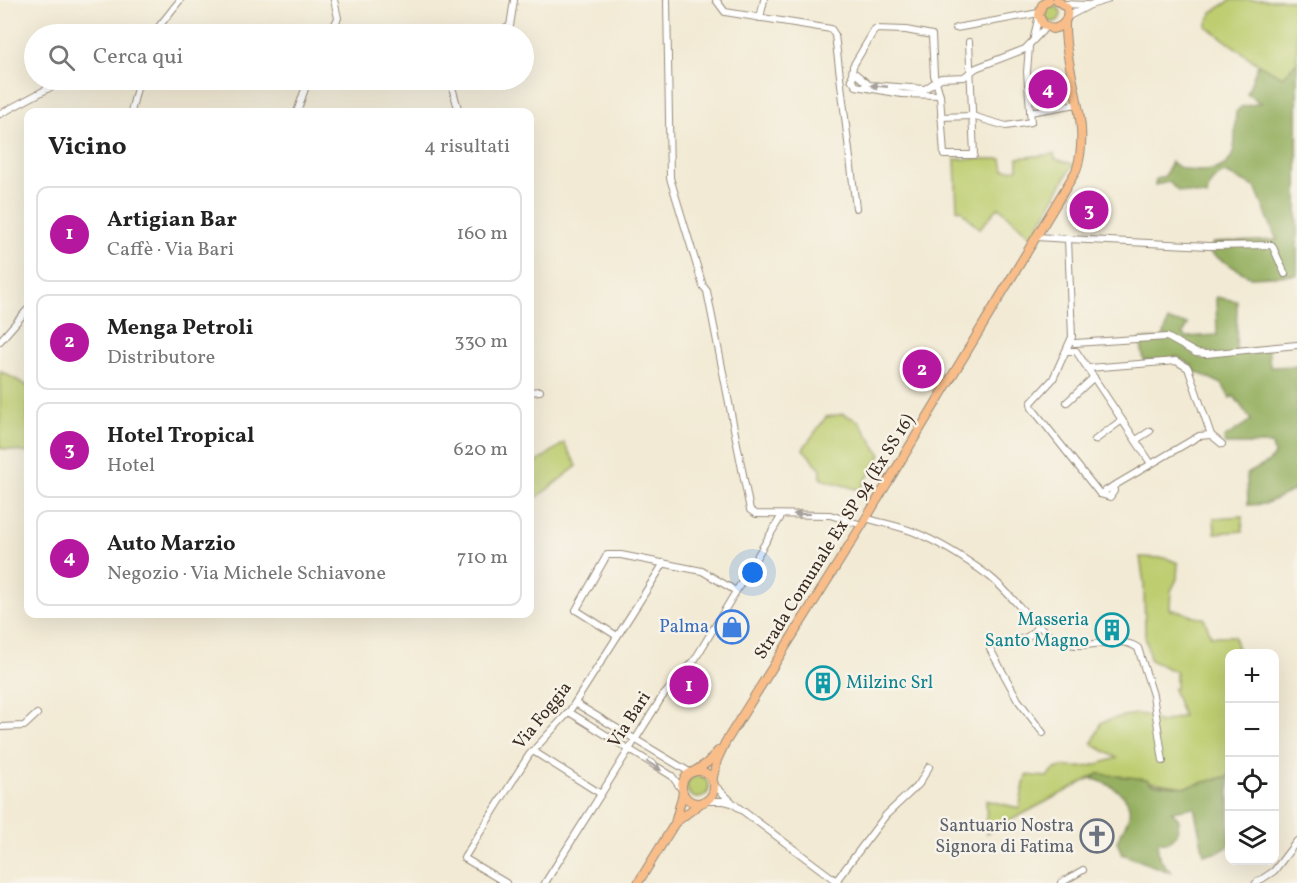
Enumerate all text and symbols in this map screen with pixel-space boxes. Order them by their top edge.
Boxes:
search box [24,24,534,90]
icon: search [45,41,78,74]
text: Cerca qui [93,42,183,73]
pin: 4 [1028,66,1068,112]
one-way arrow [870,81,889,91]
text: Vicino [48,129,127,165]
text: 4 risultati [424,133,510,161]
pin: 3 [1070,188,1108,232]
text: Artigian Bar [107,205,237,236]
text: 1 [65,220,74,248]
text: 160 m [456,220,508,248]
text: Caffè · Via Bari [107,236,234,264]
text: Menga Petroli [107,313,253,344]
text: 2 [64,328,75,356]
text: 330 m [454,328,508,356]
text: Distributore [107,344,215,372]
pin: 2 [902,346,942,392]
street label: Strada Comunale Ex SP 94 (Ex SS 16) [749,410,921,664]
text: Hotel Tropical [107,421,254,452]
text: 3 [64,436,75,464]
text: 620 m [454,436,508,464]
text: Hotel [107,452,155,480]
one-way arrow [792,509,811,519]
text: Auto Marzio [107,529,235,560]
text: 4 [63,544,76,572]
text: 710 m [457,544,508,572]
your location [738,558,767,587]
text: Negozio · Via Michele Schiavone [107,560,386,588]
place label: Masseria Santo Magno [985,608,1089,654]
shop icon: Palma [714,609,750,645]
building icon: Masseria Santo Magno [1094,612,1130,648]
place label: Palma [659,615,709,640]
map controls [1225,649,1279,865]
button: + [1225,649,1279,703]
pin: 1 [670,662,708,708]
building icon: Milzinc Srl [805,665,841,701]
place label: Milzinc Srl [846,671,933,696]
street label: Via Foggia [508,677,578,755]
street label: Via Bari [602,687,658,753]
button: − [1225,703,1279,757]
button: locate [1225,757,1279,811]
one-way arrow [646,760,663,771]
button: layers [1225,811,1279,865]
place label: Santuario Nostra Signora di Fatima [935,814,1074,860]
church icon: Santuario Nostra Signora di Fatima [1079,818,1115,854]

